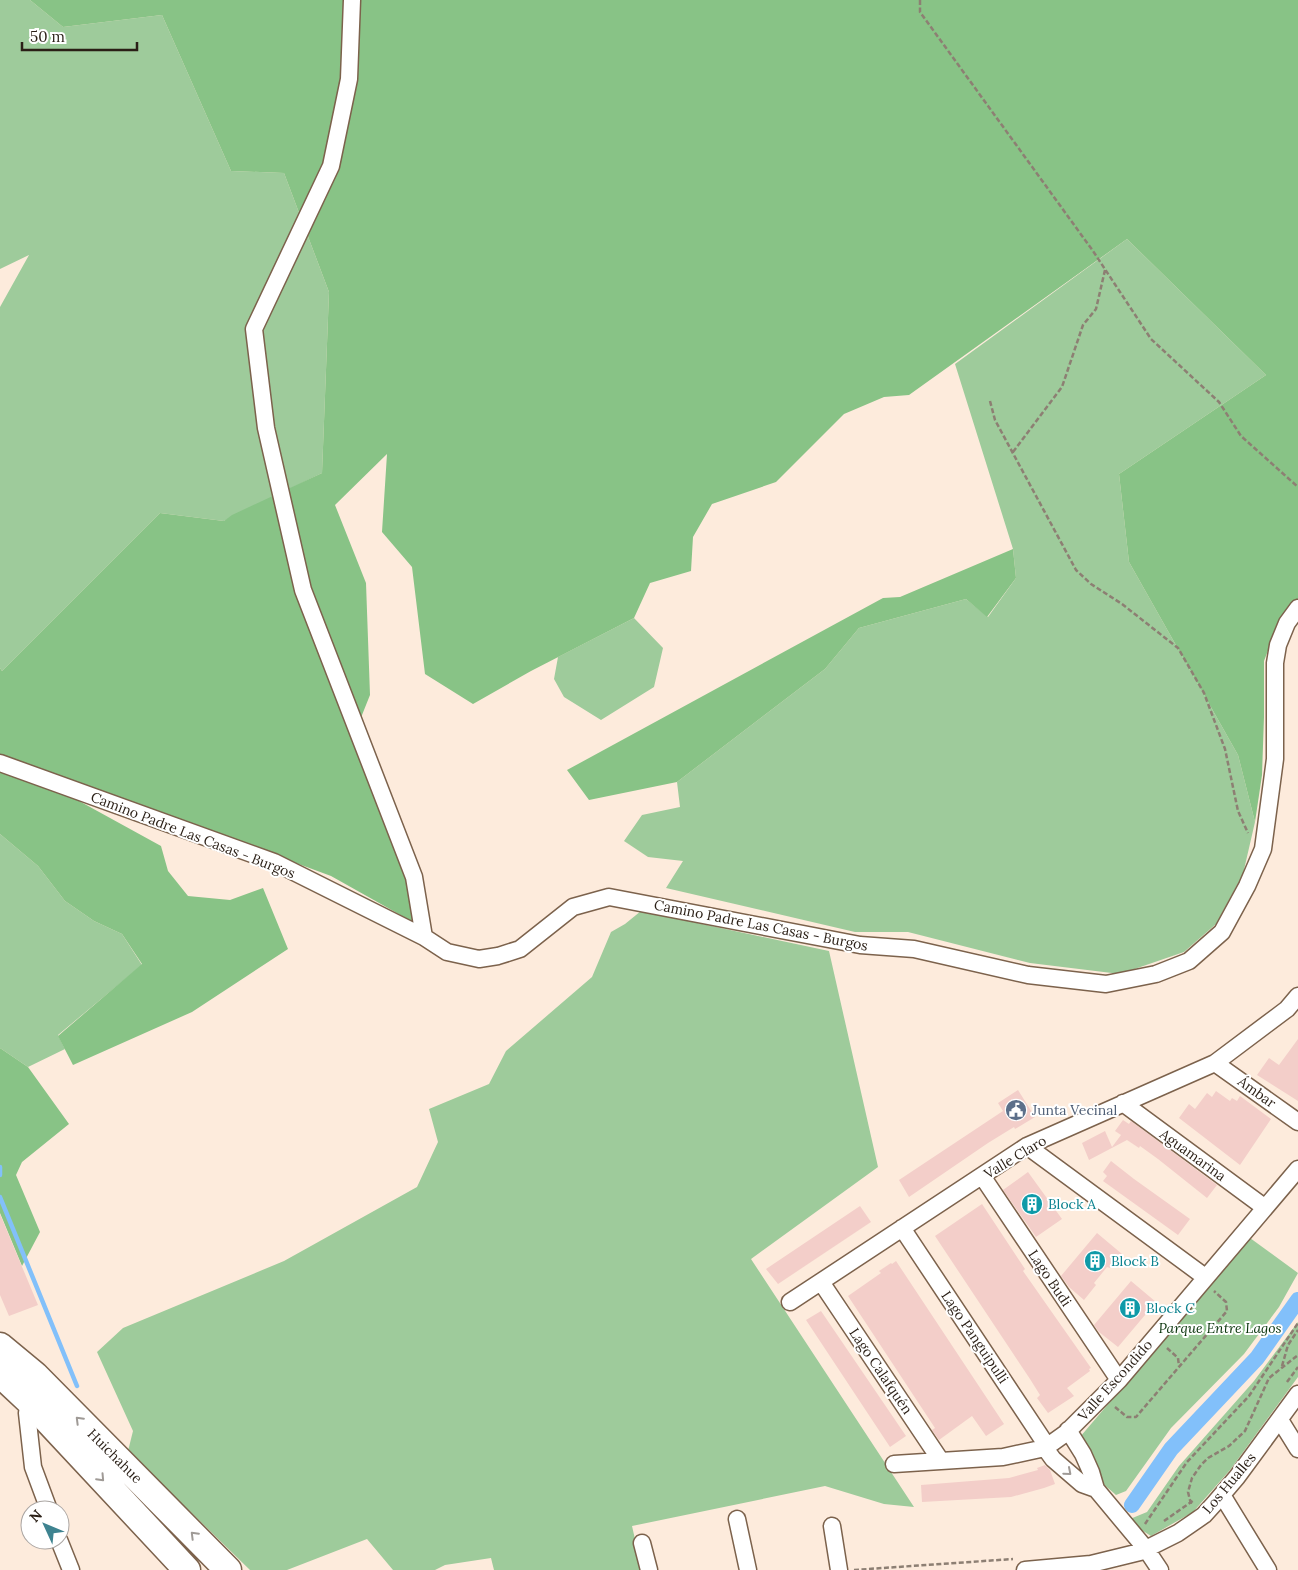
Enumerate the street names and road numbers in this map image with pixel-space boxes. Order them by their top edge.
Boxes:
street label: Camino Padre Las Casas - Burgos [88,788,298,882]
street label: Camino Padre Las Casas - Burgos [653,895,869,955]
street label: Ámbar [1234,1072,1280,1112]
street label: Aguamarina [1156,1124,1230,1185]
street label: Valle Claro [980,1131,1050,1183]
street label: Lago Budi [1025,1246,1076,1310]
street label: Lago Panguipulli [937,1287,1013,1387]
street label: Lago Calafquén [845,1324,917,1418]
street label: Valle Escondido [1073,1336,1156,1425]
street label: Huichahue [84,1425,147,1488]
street label: Los Hualles [1198,1449,1260,1517]

